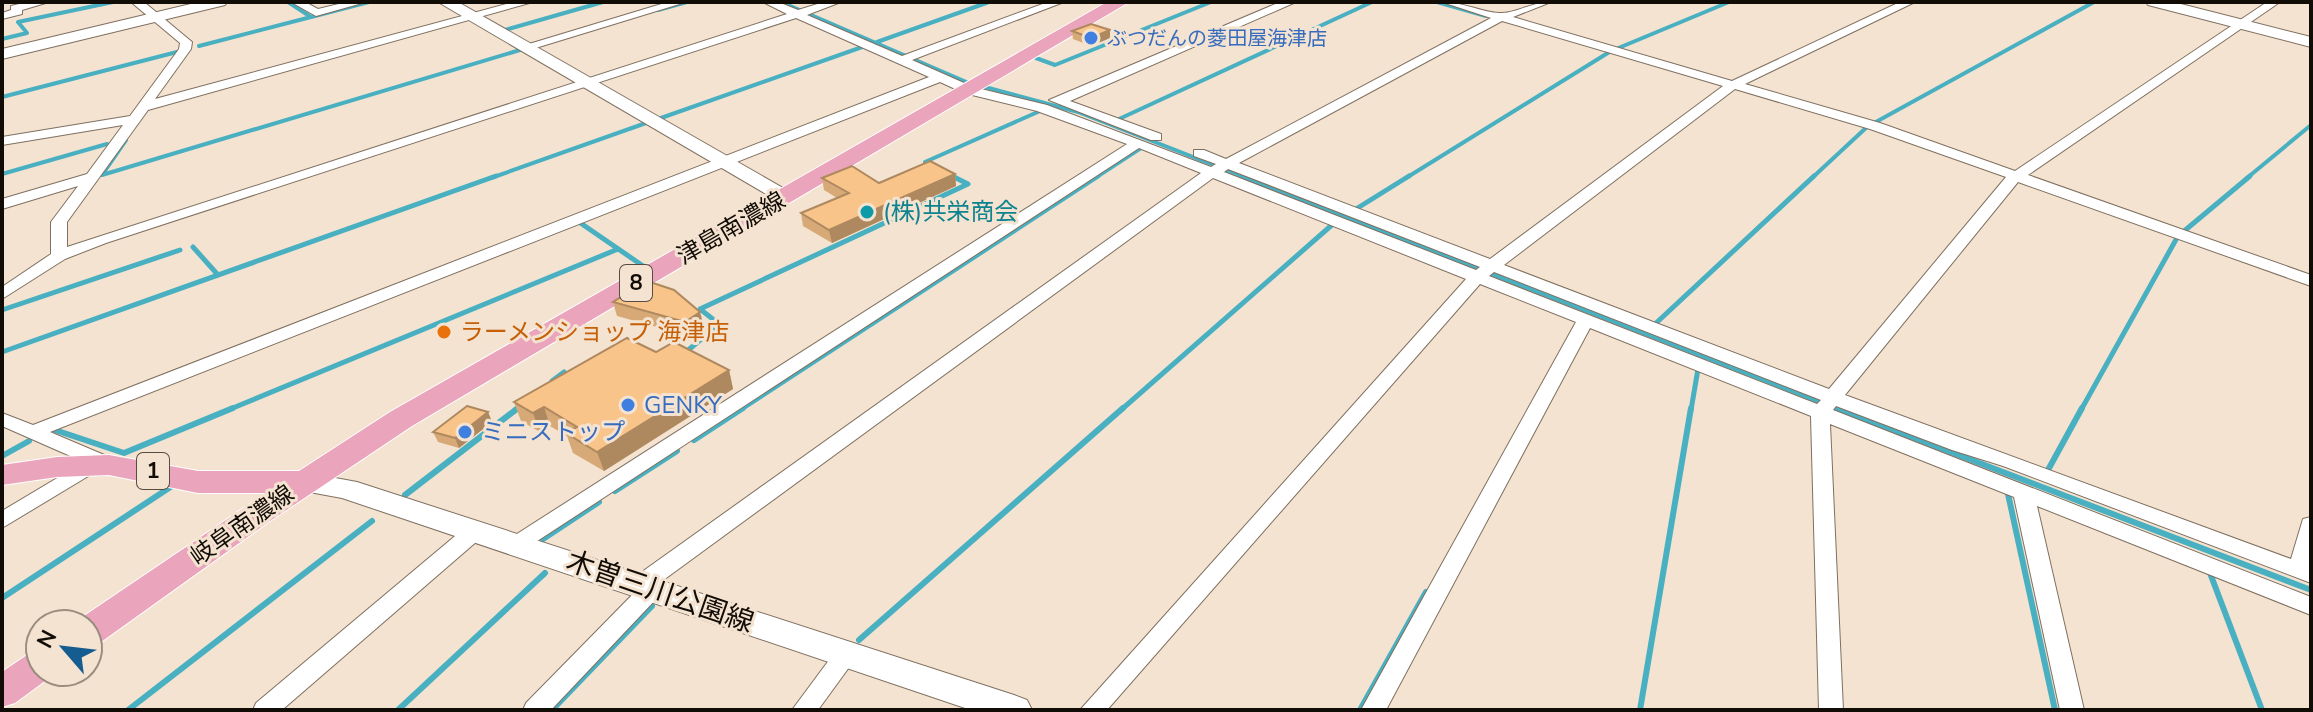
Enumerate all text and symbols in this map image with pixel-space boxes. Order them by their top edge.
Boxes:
place label: ぶつだんの菱田屋海津店 [1107,25,1327,52]
marker: ぶつだんの菱田屋海津店 [1082,29,1100,47]
street label: 津島南濃線 [671,184,791,272]
place label: (株)共栄商会 [883,196,1018,228]
marker: (株)共栄商会 [858,203,876,221]
road number: 8 [620,265,652,301]
place label: ラーメンショップ 海津店 [460,316,729,348]
marker: ラーメンショップ 海津店 [435,323,453,341]
place label: GENKY [644,389,722,421]
marker: GENKY [619,396,637,414]
place label: ミニストップ [481,416,625,448]
marker: ミニストップ [456,423,474,441]
road number: 1 [137,453,169,489]
street label: 岐阜南濃線 [184,477,300,573]
street label: 木曽三川公園線 [561,542,759,642]
north arrow [24,608,104,688]
text: N [30,625,64,653]

